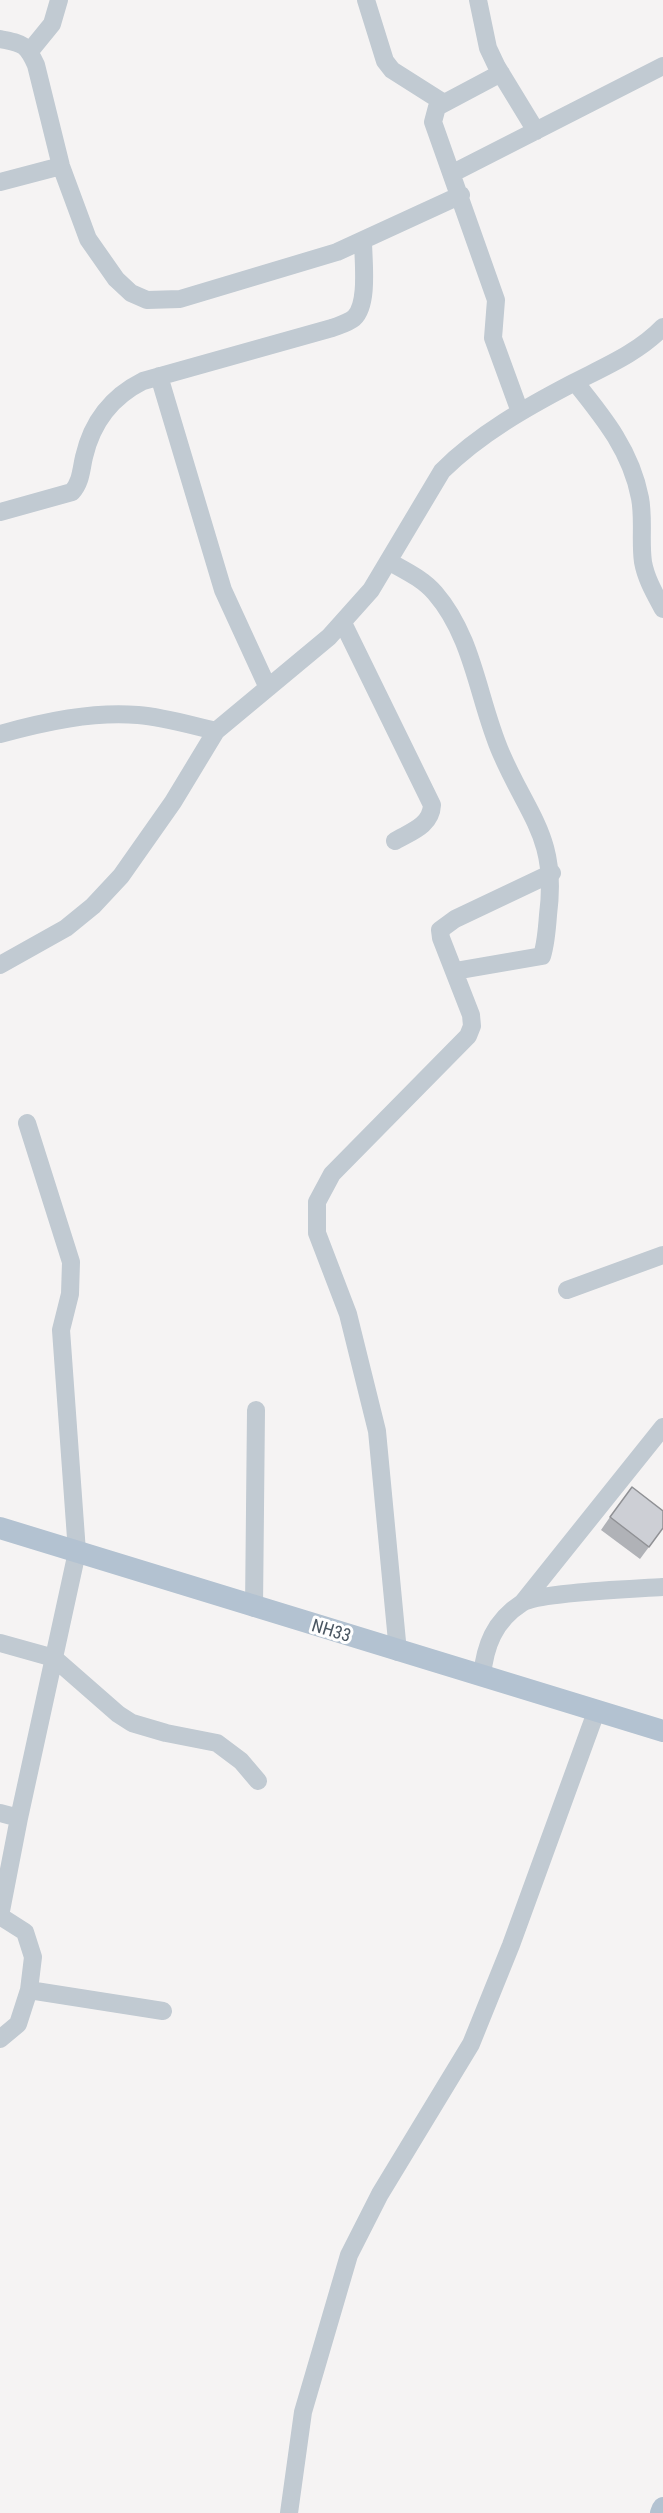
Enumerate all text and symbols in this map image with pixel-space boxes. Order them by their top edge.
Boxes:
street label: NH33 [309,1616,353,1648]

